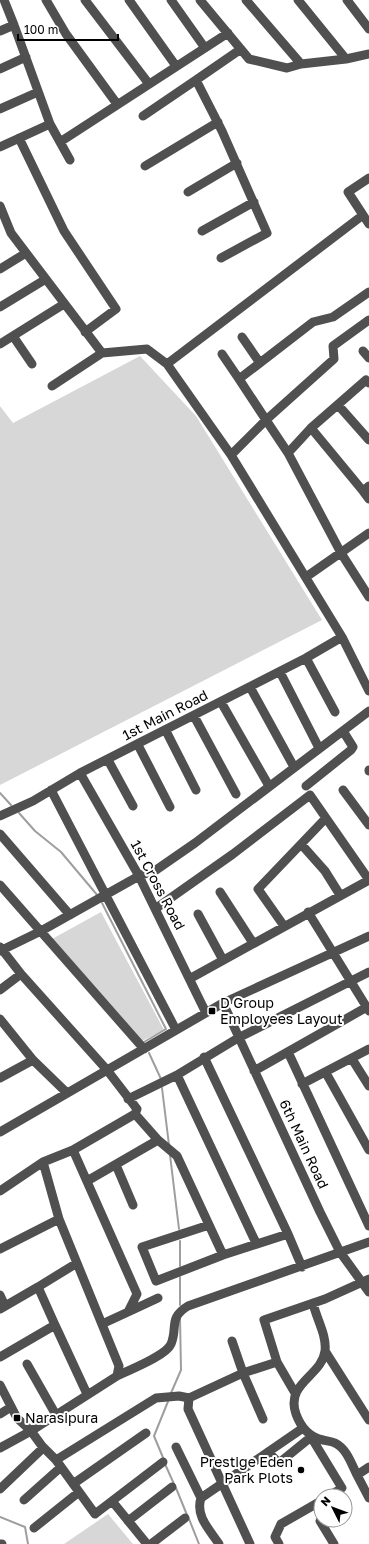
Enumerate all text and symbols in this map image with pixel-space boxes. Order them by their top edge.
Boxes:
scale bar [18,16,118,42]
text: 100 m [24,22,58,37]
street label: 1st Main Road [119,686,210,743]
street label: 1st Cross Road [128,837,189,933]
place label: D Group Employees Layout [220,994,343,1027]
marker: D Group Employees Layout [207,1006,217,1016]
street label: 6th Main Road [276,1097,333,1191]
place label: Narasipura [25,1409,98,1426]
marker: Narasipura [12,1413,22,1423]
place label: Prestige Eden Park Plots [200,1453,293,1486]
marker: Prestige Eden Park Plots [296,1465,306,1475]
north arrow [313,1488,353,1528]
text: N [318,1494,333,1508]

